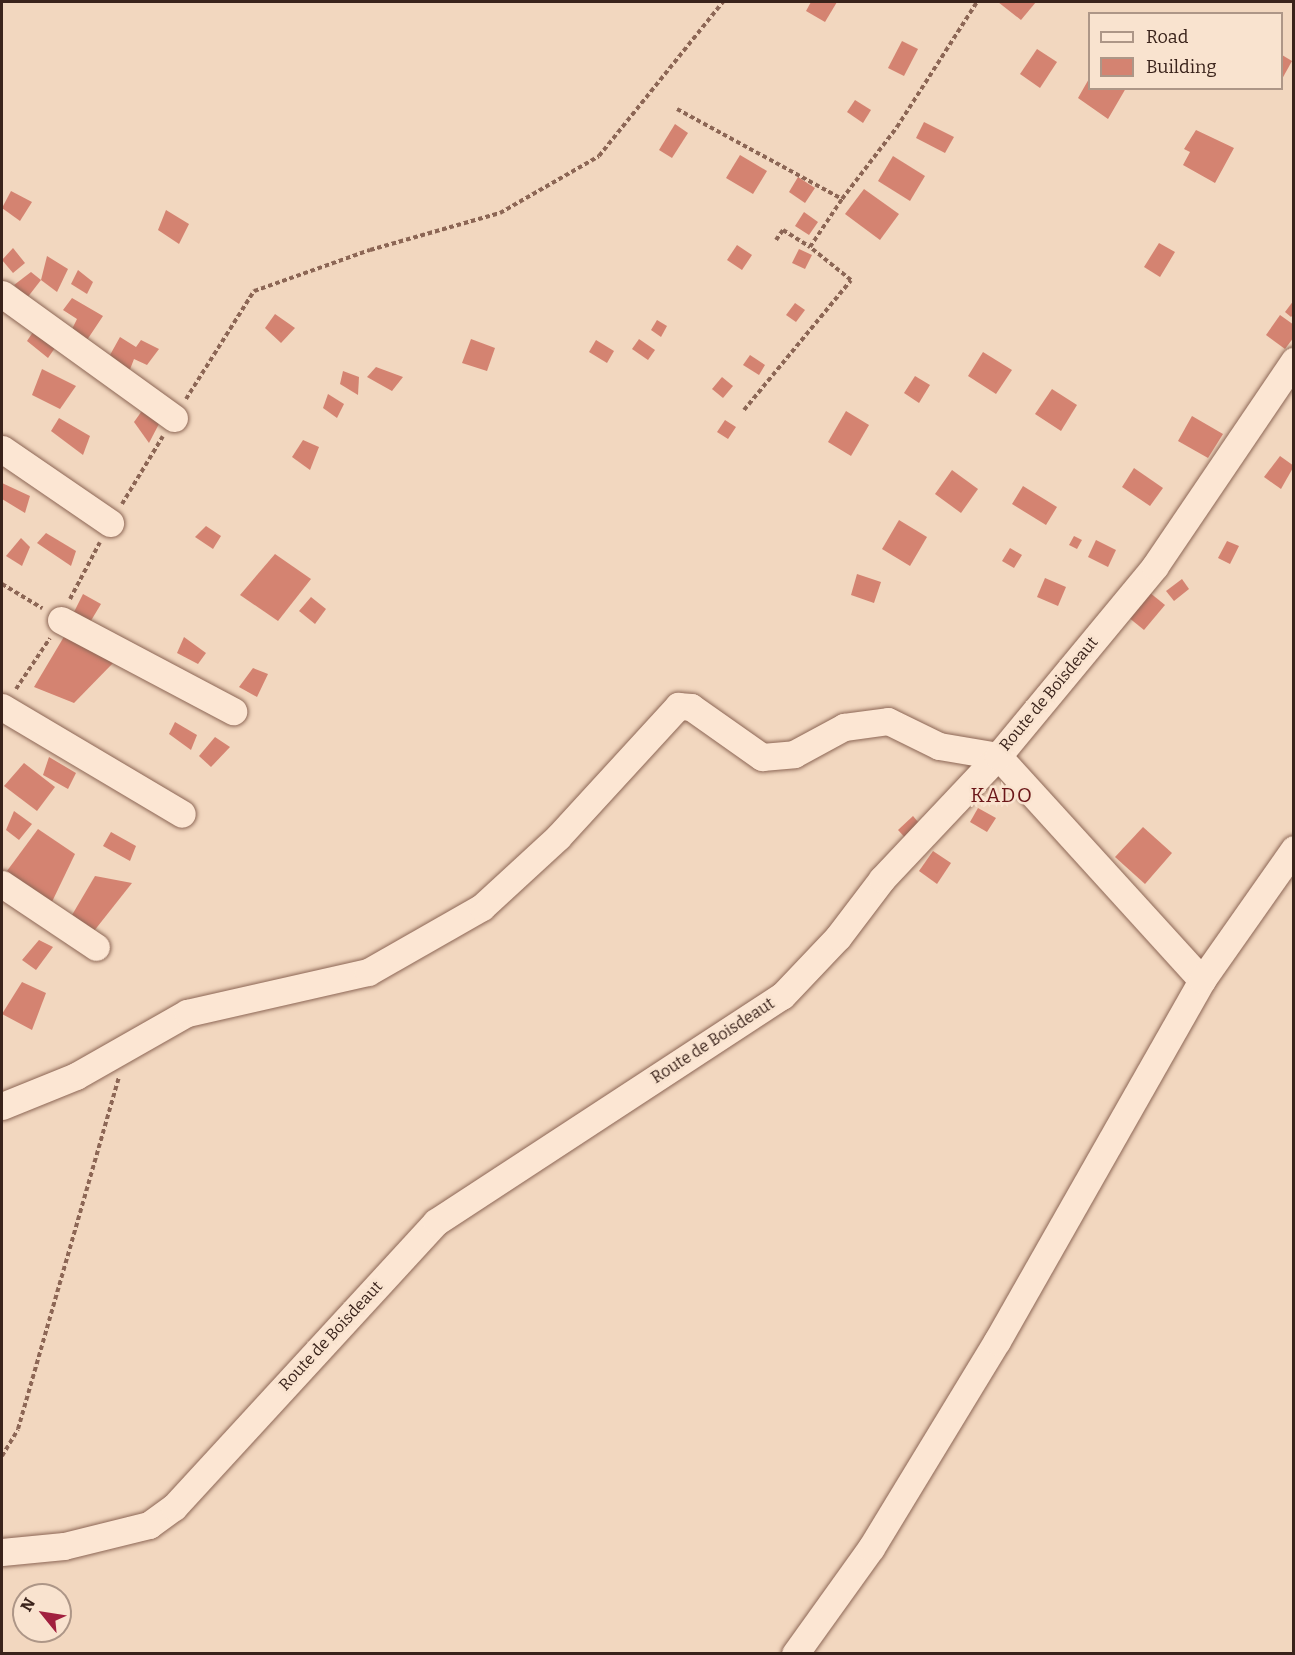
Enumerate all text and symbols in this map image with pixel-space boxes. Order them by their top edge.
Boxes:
legend [1088,12,1283,90]
text: Road [1146,26,1188,48]
text: Building [1146,56,1217,78]
street label: Route de Boisdeaut [996,633,1102,755]
district label: KADO [971,783,1033,807]
street label: Route de Boisdeaut [648,994,778,1088]
street label: Route de Boisdeaut [275,1277,387,1395]
north arrow [12,1583,72,1643]
text: N [16,1595,39,1615]

